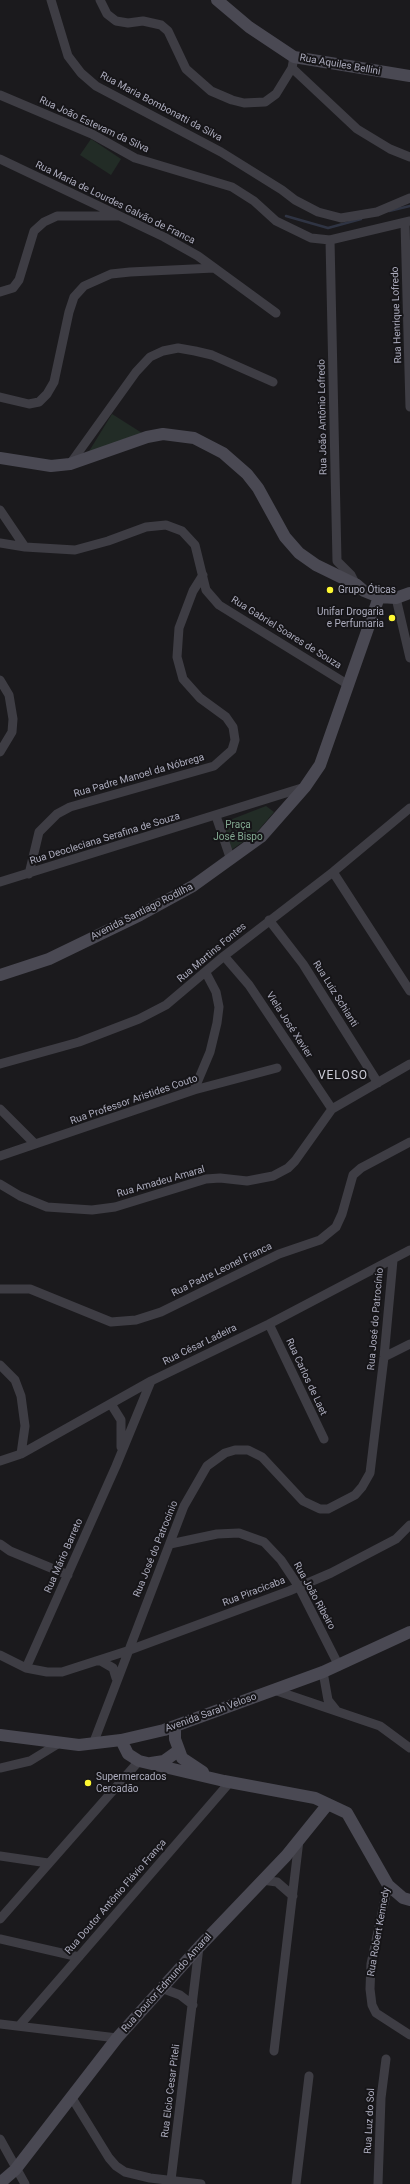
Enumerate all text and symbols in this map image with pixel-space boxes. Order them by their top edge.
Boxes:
street label: Rua Aquiles Bellini [299,52,381,78]
street label: Rua Maria Bombonatti da Silva [98,70,224,144]
street label: Rua João Estevam da Silva [37,94,151,156]
street label: Rua Maria de Lourdes Galvão de Franca [33,159,197,247]
street label: Rua Henrique Lofredo [389,266,405,364]
street label: Rua João Antônio Lofredo [316,359,330,475]
place label: Grupo Óticas [338,584,396,596]
marker: Grupo Óticas [325,585,335,595]
street label: Rua Gabriel Soares de Souza [229,594,343,672]
place label: Unifar Drogaria e Perfumaria [317,606,384,630]
marker: Unifar Drogaria e Perfumaria [387,613,397,623]
street label: Rua Padre Manoel da Nóbrega [72,752,206,800]
street label: Rua Deocleciana Serafina de Souza [28,810,182,868]
park label: Praça José Bispo [213,819,263,842]
street label: Avenida Santiago Rodilha [89,881,195,943]
street label: Rua Martins Fontes [175,921,249,985]
street label: Rua Luiz Schianti [310,959,360,1029]
street label: Viela José Xavier [263,990,315,1060]
district label: VELOSO [318,1069,368,1083]
street label: Rua Professor Aristides Couto [69,1073,199,1127]
street label: Rua Amadeu Amaral [116,1164,206,1200]
street label: Rua Padre Leonel Franca [170,1240,274,1300]
street label: Rua José do Patrocínio [366,1267,386,1371]
street label: Rua César Ladeira [161,1322,239,1368]
street label: Rua Carlos de Laet [283,1337,329,1417]
street label: Rua José do Patrocínio [131,1499,181,1599]
street label: Rua Mário Barreto [42,1517,86,1595]
street label: Rua João Ribeiro [290,1560,338,1632]
street label: Rua Piracicaba [221,1575,287,1609]
street label: Avenida Sarah Veloso [164,1691,258,1735]
place label: Supermercados Cercadão [96,1771,166,1794]
marker: Supermercados Cercadão [83,1778,93,1788]
street label: Rua Doutor Antônio Flávio França [63,1837,169,1957]
street label: Rua Robert Kennedy [365,1887,393,1977]
street label: Rua Doutor Edmundo Amaral [119,1931,215,2035]
street label: Rua Elcio Cesar Piteli [159,2044,183,2138]
street label: Rua Luz do Sol [362,2088,378,2154]

